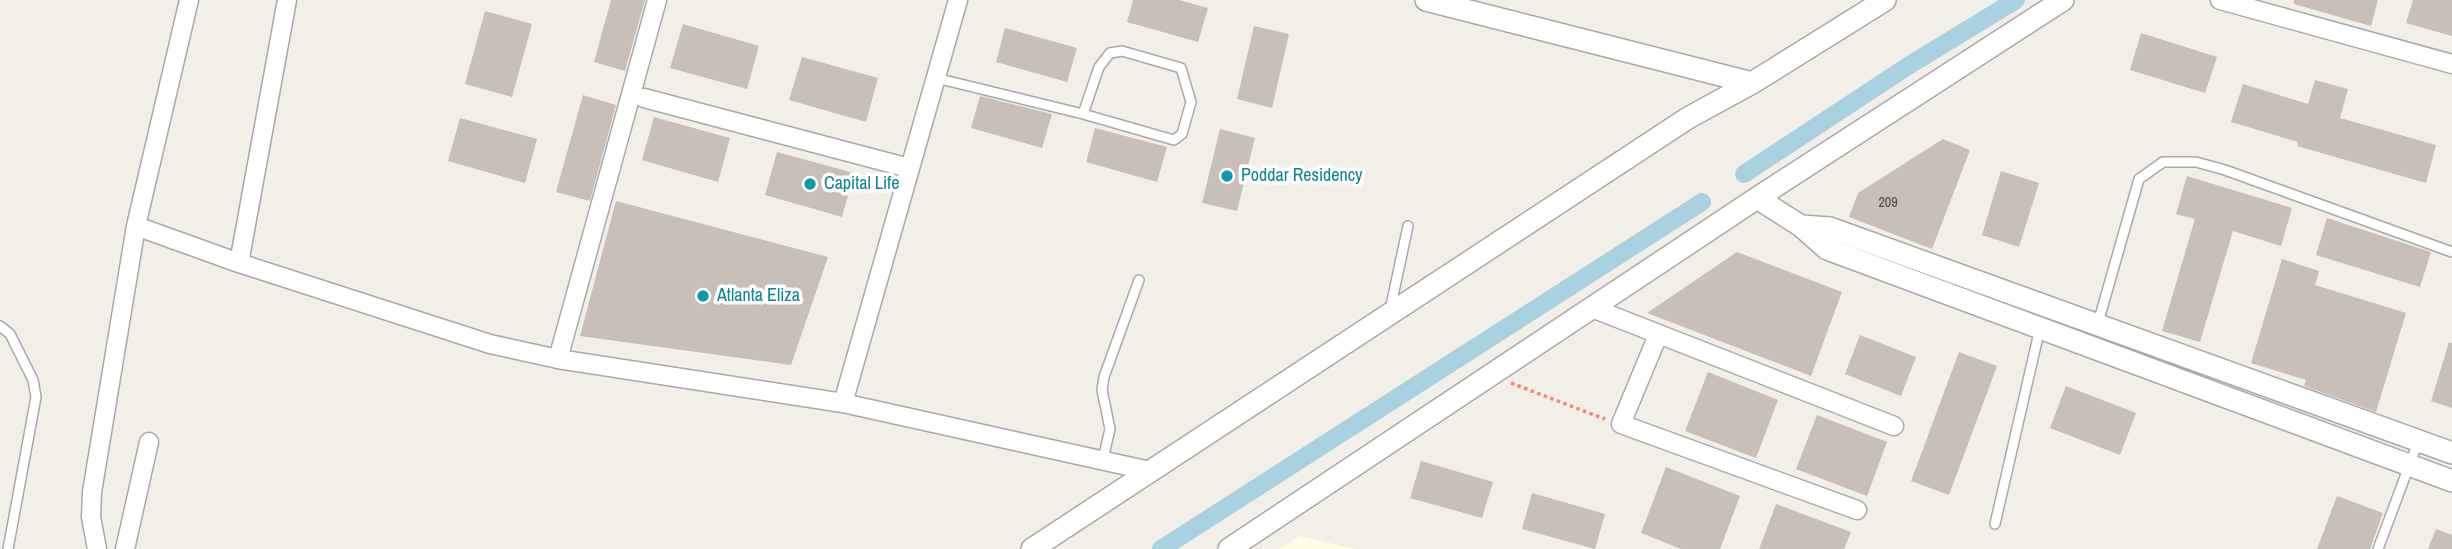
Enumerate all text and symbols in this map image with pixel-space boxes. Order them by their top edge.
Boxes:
place label: Poddar Residency [1241,165,1362,187]
marker: Poddar Residency [1219,168,1235,184]
place label: Capital Life [824,173,899,195]
marker: Capital Life [802,176,818,192]
house number: 209 [1878,195,1898,211]
place label: Atlanta Eliza [717,285,800,307]
marker: Atlanta Eliza [695,288,711,304]

